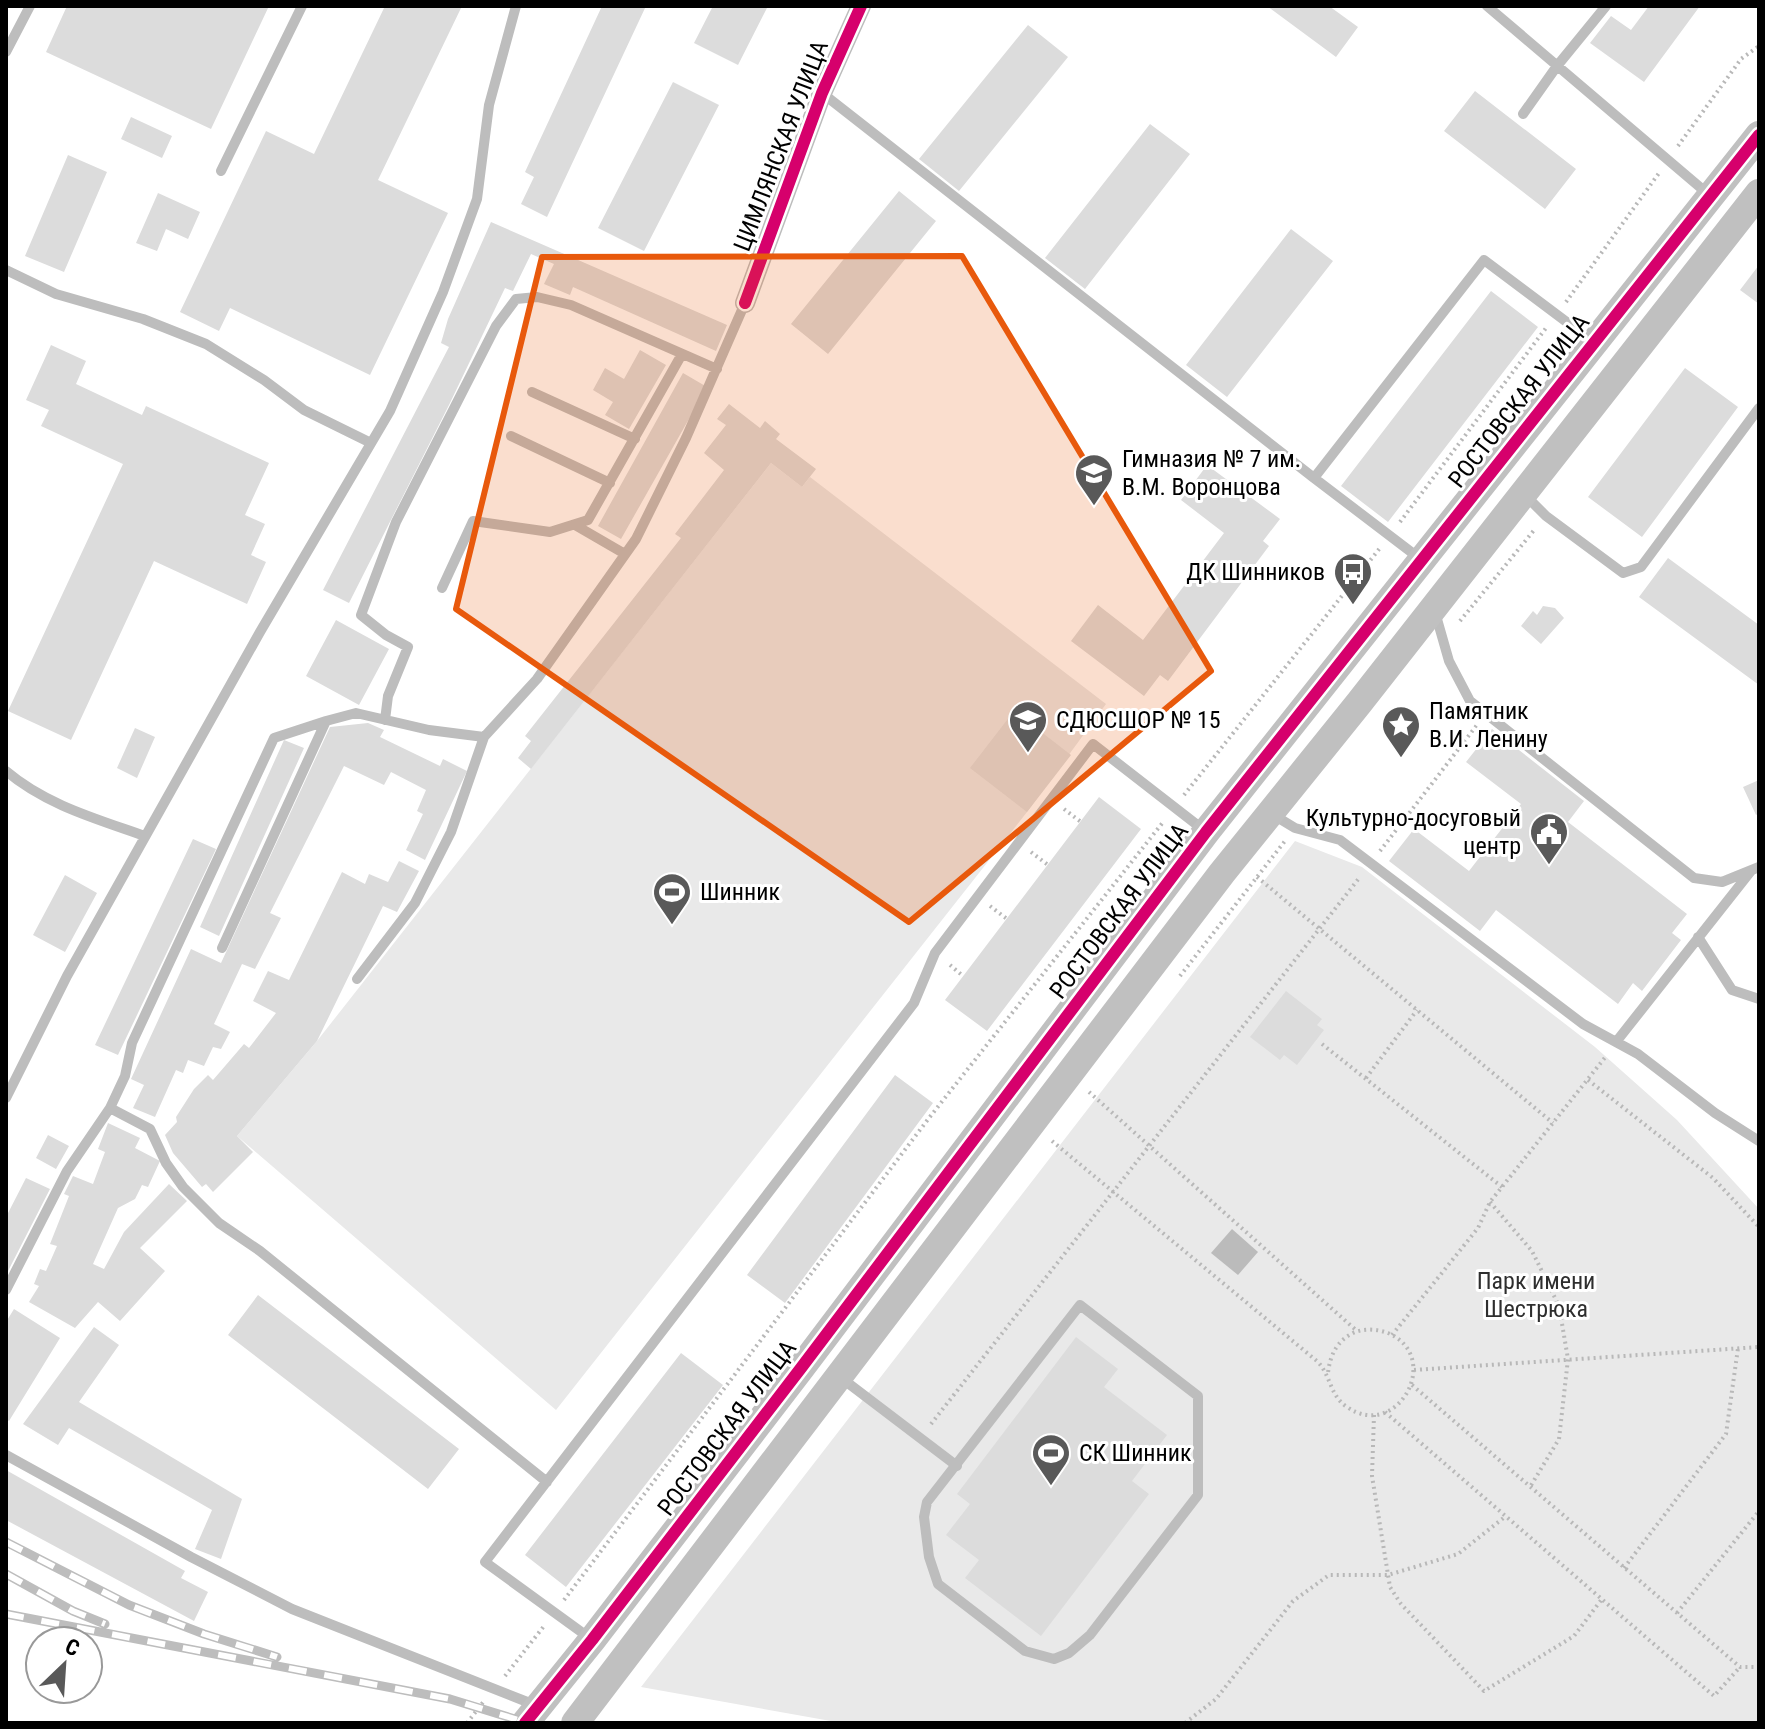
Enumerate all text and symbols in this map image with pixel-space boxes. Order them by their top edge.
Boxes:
street label: ЦИМЛЯНСКАЯ УЛИЦА [728,37,834,255]
street label: РОСТОВСКАЯ УЛИЦА [1443,309,1595,493]
place label: Гимназия № 7 им. В.М. Воронцова [1122,445,1301,501]
school or university icon: Гимназия № 7 им. В.М. Воронцова [1073,452,1115,507]
bus stop icon: ДК Шинников [1332,551,1374,606]
place label: ДК Шинников [1186,558,1325,586]
place label: Памятник В.И. Ленину [1429,697,1548,753]
school or university icon: СДЮСШОР № 15 [1007,699,1049,754]
place icon: Памятник В.И. Ленину [1380,704,1422,759]
place label: СДЮСШОР № 15 [1056,706,1221,734]
place label: Культурно-досуговый центр [1306,804,1521,860]
public building icon: Культурно-досуговый центр [1528,811,1570,866]
street label: РОСТОВСКАЯ УЛИЦА [1044,818,1194,1004]
sports icon: Шинник [651,871,693,926]
place label: Шинник [700,878,780,906]
park label: Парк имени Шестрюка [1477,1267,1595,1323]
street label: РОСТОВСКАЯ УЛИЦА [652,1335,802,1521]
sports icon: СК Шинник [1030,1432,1072,1487]
place label: СК Шинник [1079,1439,1192,1467]
north arrow [24,1625,104,1705]
text: С [61,1633,83,1661]

